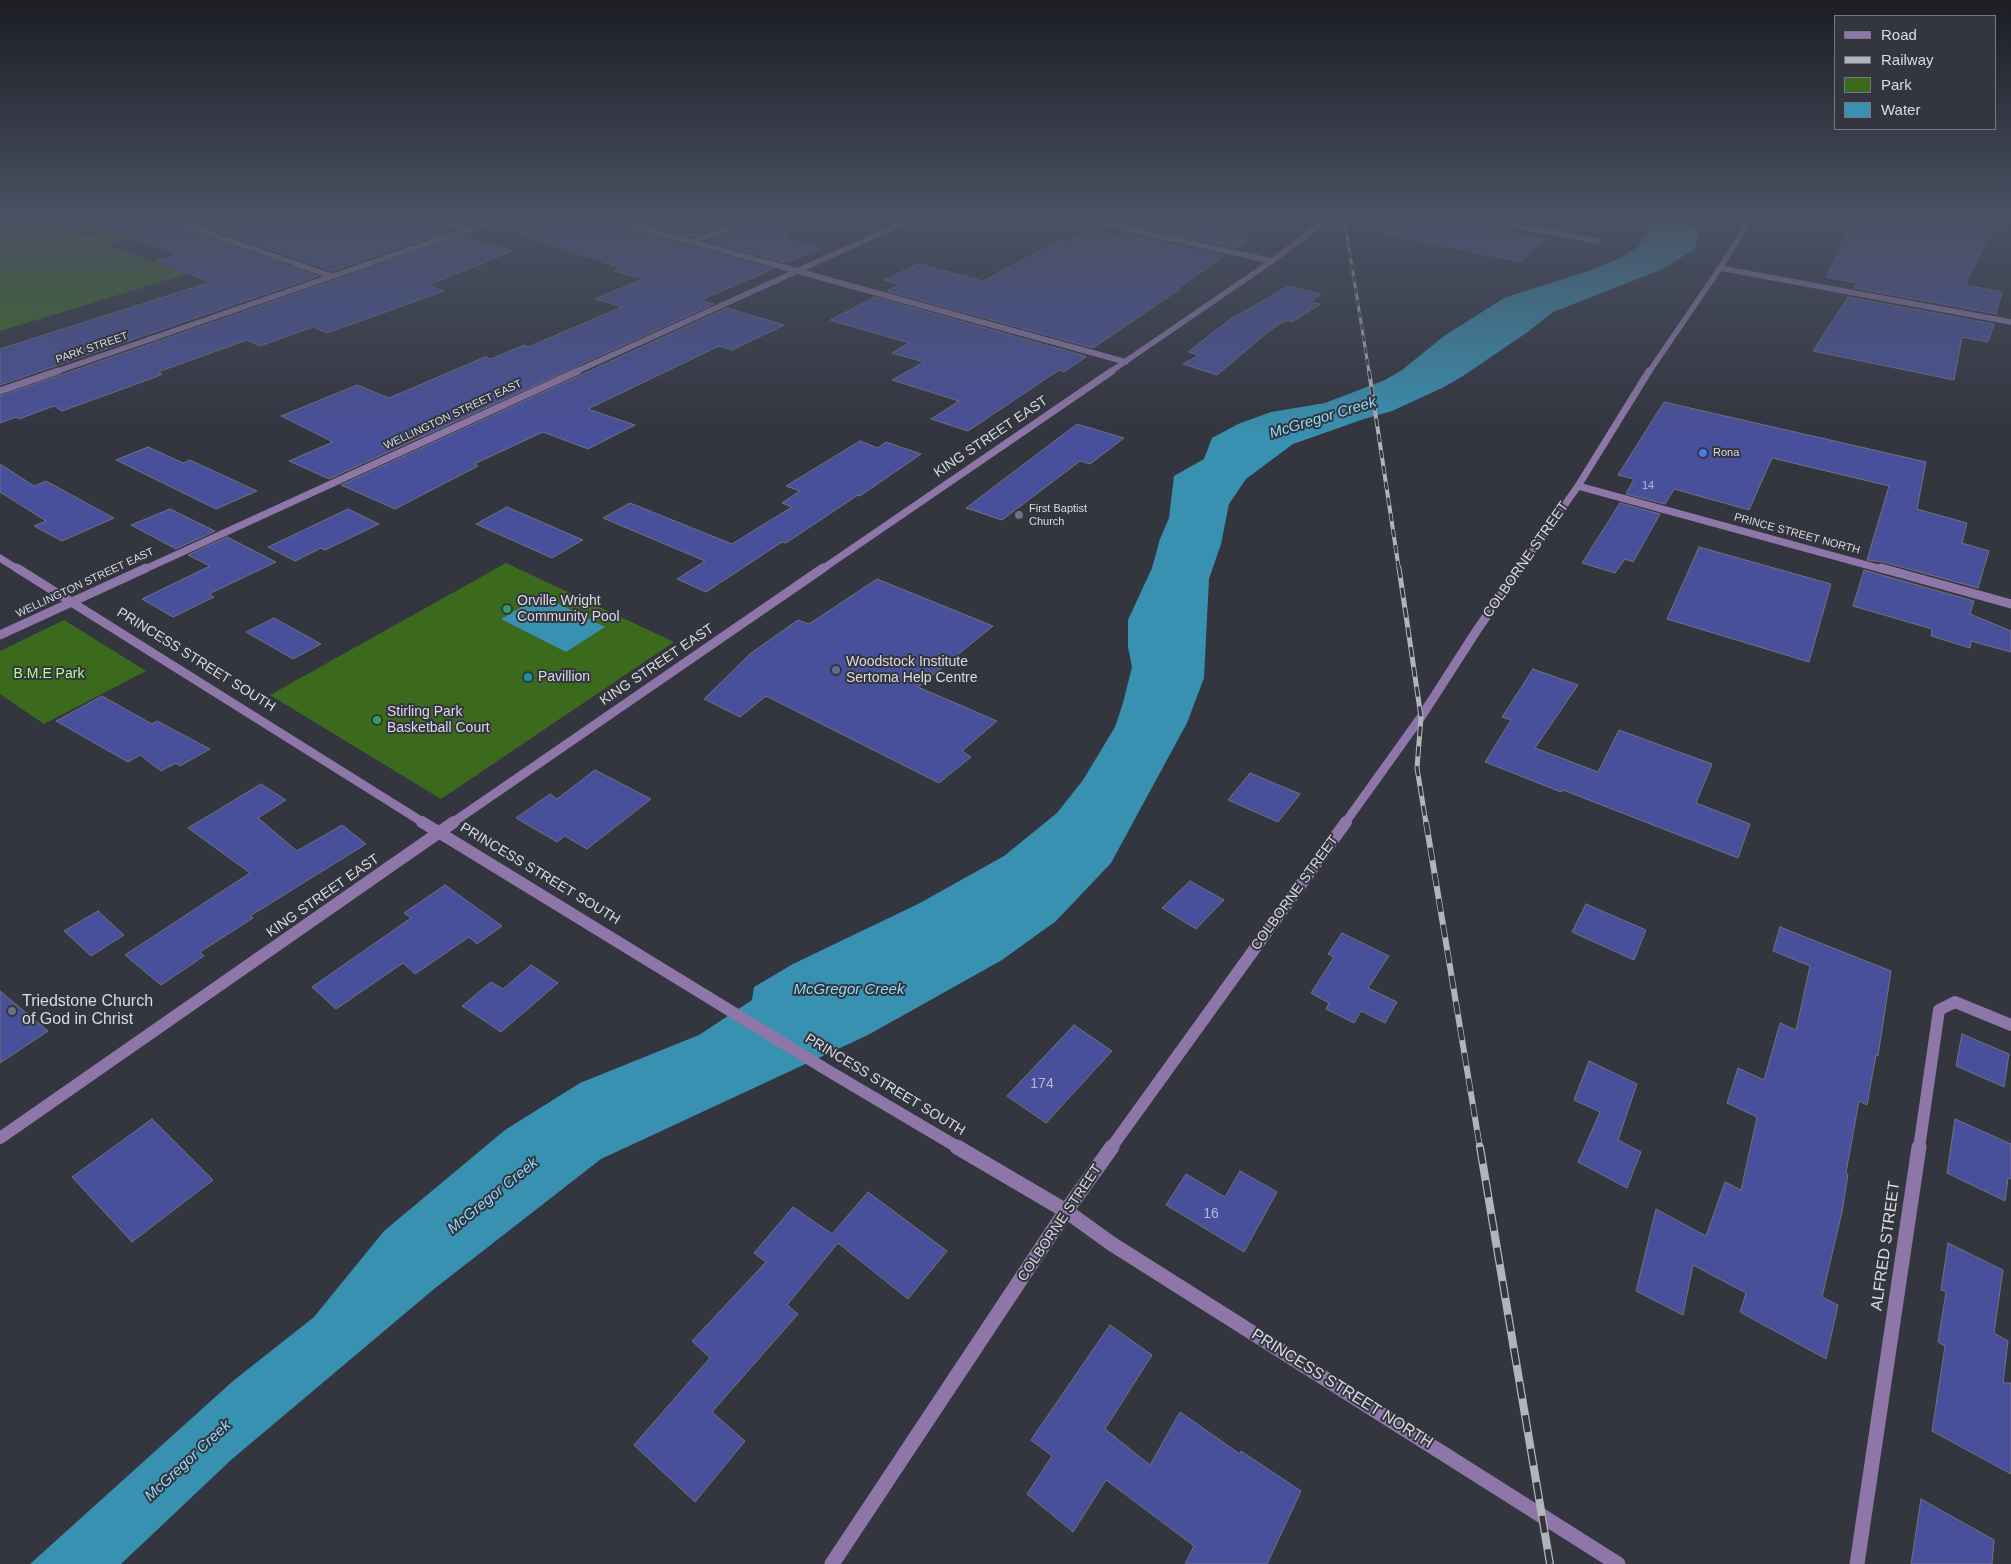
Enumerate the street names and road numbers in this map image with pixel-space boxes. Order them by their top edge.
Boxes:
street label: PARK STREET [54,329,130,367]
street label: WELLINGTON STREET EAST [382,377,524,453]
street label: KING STREET EAST [931,393,1051,481]
street label: COLBORNE STREET [1480,499,1572,621]
street label: PRINCE STREET NORTH [1733,511,1861,557]
street label: WELLINGTON STREET EAST [14,545,156,621]
street label: PRINCESS STREET SOUTH [114,604,278,716]
street label: KING STREET EAST [597,621,717,709]
street label: PRINCESS STREET SOUTH [457,820,623,928]
street label: COLBORNE STREET [1248,832,1342,954]
street label: KING STREET EAST [263,851,383,941]
street label: PRINCESS STREET SOUTH [802,1031,968,1139]
street label: COLBORNE STREET [1015,1161,1105,1285]
street label: ALFRED STREET [1867,1180,1905,1312]
street label: PRINCESS STREET NORTH [1248,1325,1436,1453]

